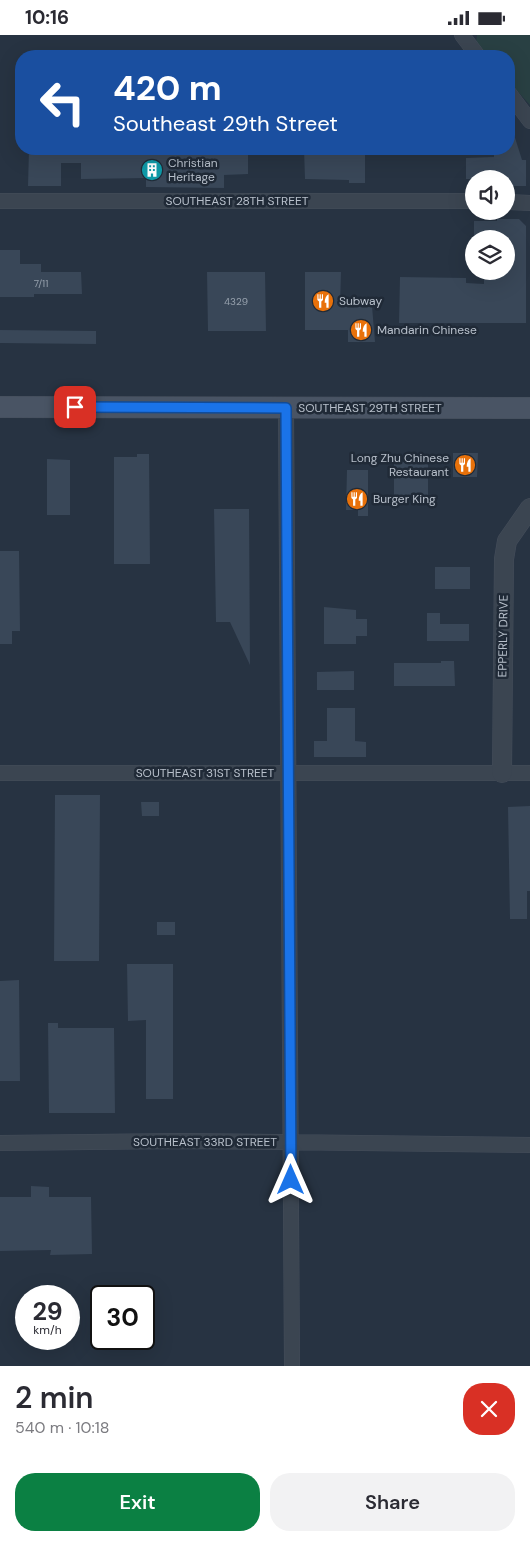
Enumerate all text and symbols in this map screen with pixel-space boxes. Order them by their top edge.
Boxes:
text: 10:16 [25,5,69,30]
text: 420 m [113,65,222,111]
icon: left [30,70,95,135]
text: Southeast 29th Street [113,109,338,138]
place label: Christian Heritage [168,155,218,185]
building icon: Christian Heritage [140,158,164,182]
map controls [465,170,515,280]
button: sound [465,170,515,220]
street label: SOUTHEAST 28TH STREET [165,193,309,209]
button: layers [465,230,515,280]
house number: 7/11 [34,277,48,290]
restaurant icon: Subway [311,289,335,313]
place label: Subway [339,293,382,309]
house number: 4329 [224,295,248,308]
restaurant icon: Mandarin Chinese [349,318,373,342]
place label: Mandarin Chinese [377,322,477,338]
pin [54,386,96,428]
icon: arrive [61,393,89,421]
street label: SOUTHEAST 29TH STREET [298,400,442,416]
place label: Long Zhu Chinese Restaurant [351,450,449,480]
restaurant icon: Long Zhu Chinese Restaurant [453,453,477,477]
restaurant icon: Burger King [345,487,369,511]
place label: Burger King [373,491,436,507]
street label: EPPERLY DRIVE [494,594,512,678]
street label: SOUTHEAST 31ST STREET [136,765,275,781]
street label: SOUTHEAST 33RD STREET [133,1134,277,1150]
position arrow [264,1153,316,1205]
speed limit sign: 30 [90,1285,155,1350]
text: 29 [32,1295,63,1328]
text: km/h [33,1322,62,1338]
text: 2 min [15,1378,93,1417]
button: close [463,1383,515,1435]
text: 540 m · 10:18 [15,1417,110,1438]
button: Exit [15,1473,260,1531]
button: Share [270,1473,515,1531]

